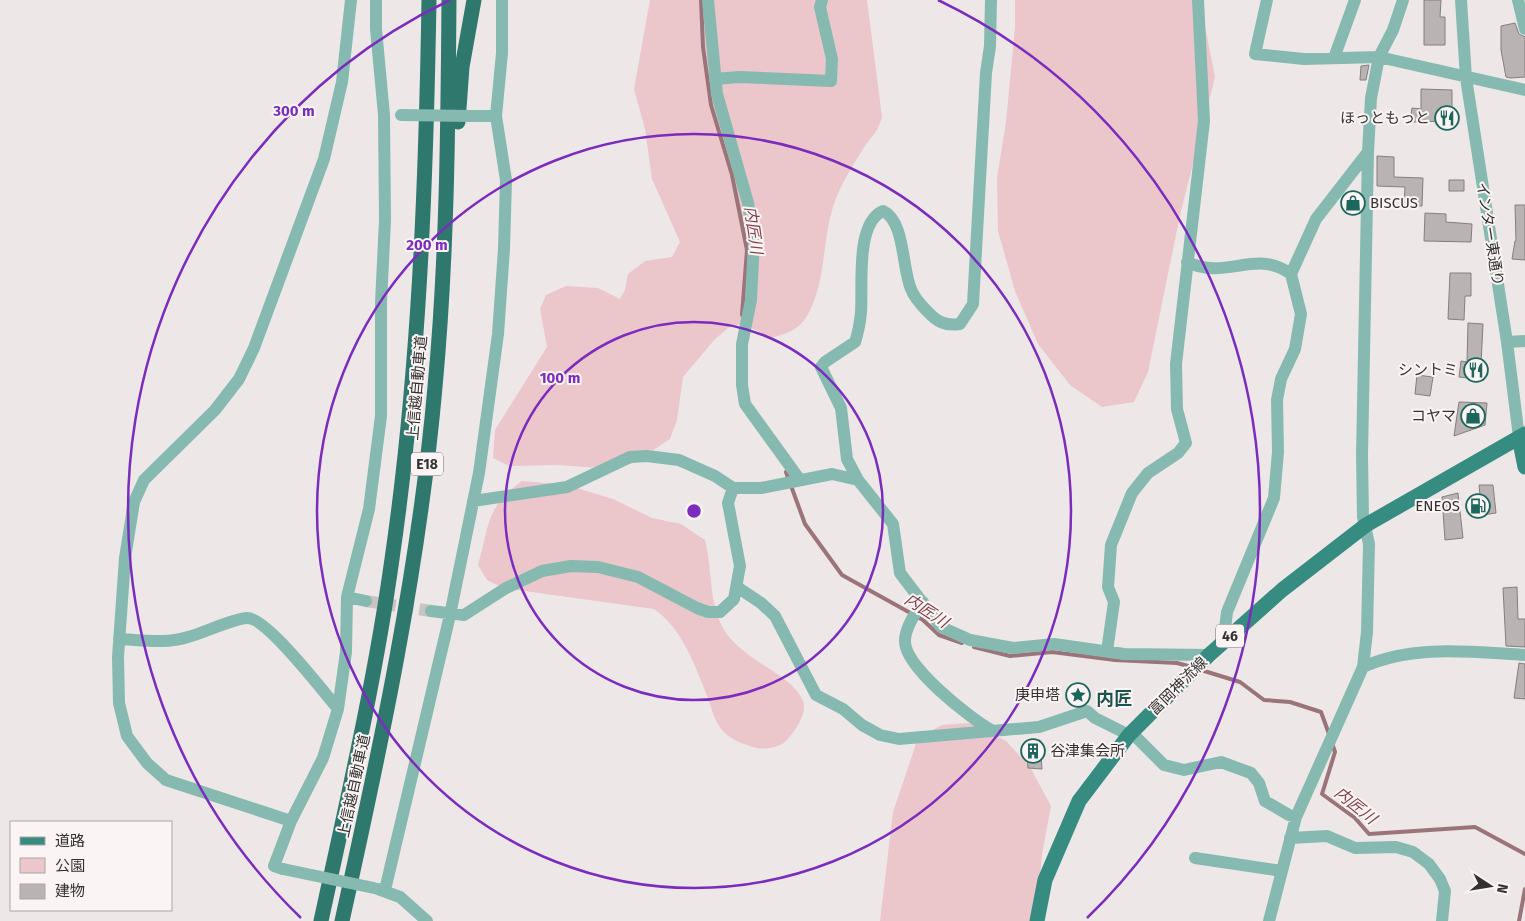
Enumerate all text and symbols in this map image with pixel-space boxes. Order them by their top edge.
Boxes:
text: 300 m [272,102,315,120]
restaurant icon: ほっともっと [1434,105,1460,131]
place label: ほっともっと [1340,109,1430,127]
street label: インター東通り [1473,181,1507,287]
shop icon: BISCUS [1340,190,1366,216]
place label: BISCUS [1370,194,1418,212]
water label: 内匠川 [741,205,767,257]
text: 200 m [406,236,448,254]
street label: 上信越自動車道 [403,335,431,441]
restaurant icon: シントミ [1463,357,1489,383]
place label: シントミ [1398,361,1458,379]
text: 100 m [540,369,580,387]
shop icon: コヤマ [1460,403,1486,429]
place label: コヤマ [1411,407,1456,425]
road number: E18 [411,452,443,476]
fuel station icon: ENEOS [1465,493,1491,519]
place label: ENEOS [1415,497,1460,515]
centre of rings [685,502,703,520]
water label: 内匠川 [901,589,954,633]
road number: 46 [1216,624,1244,648]
street label: 富岡神流線 [1145,653,1211,719]
place icon: 庚申塔 [1065,682,1091,708]
place label: 庚申塔 [1015,686,1060,704]
district label: 内匠 [1096,688,1132,710]
street label: 上信越自動車道 [334,733,374,839]
building icon: 谷津集会所 [1020,738,1046,764]
place label: 谷津集会所 [1050,742,1125,760]
water label: 内匠川 [1331,783,1382,829]
legend [10,821,172,911]
text: 道路 [55,832,85,850]
text: 公園 [55,857,85,875]
north arrow [1465,861,1515,911]
text: 建物 [55,882,85,900]
text: N [1493,882,1512,895]

